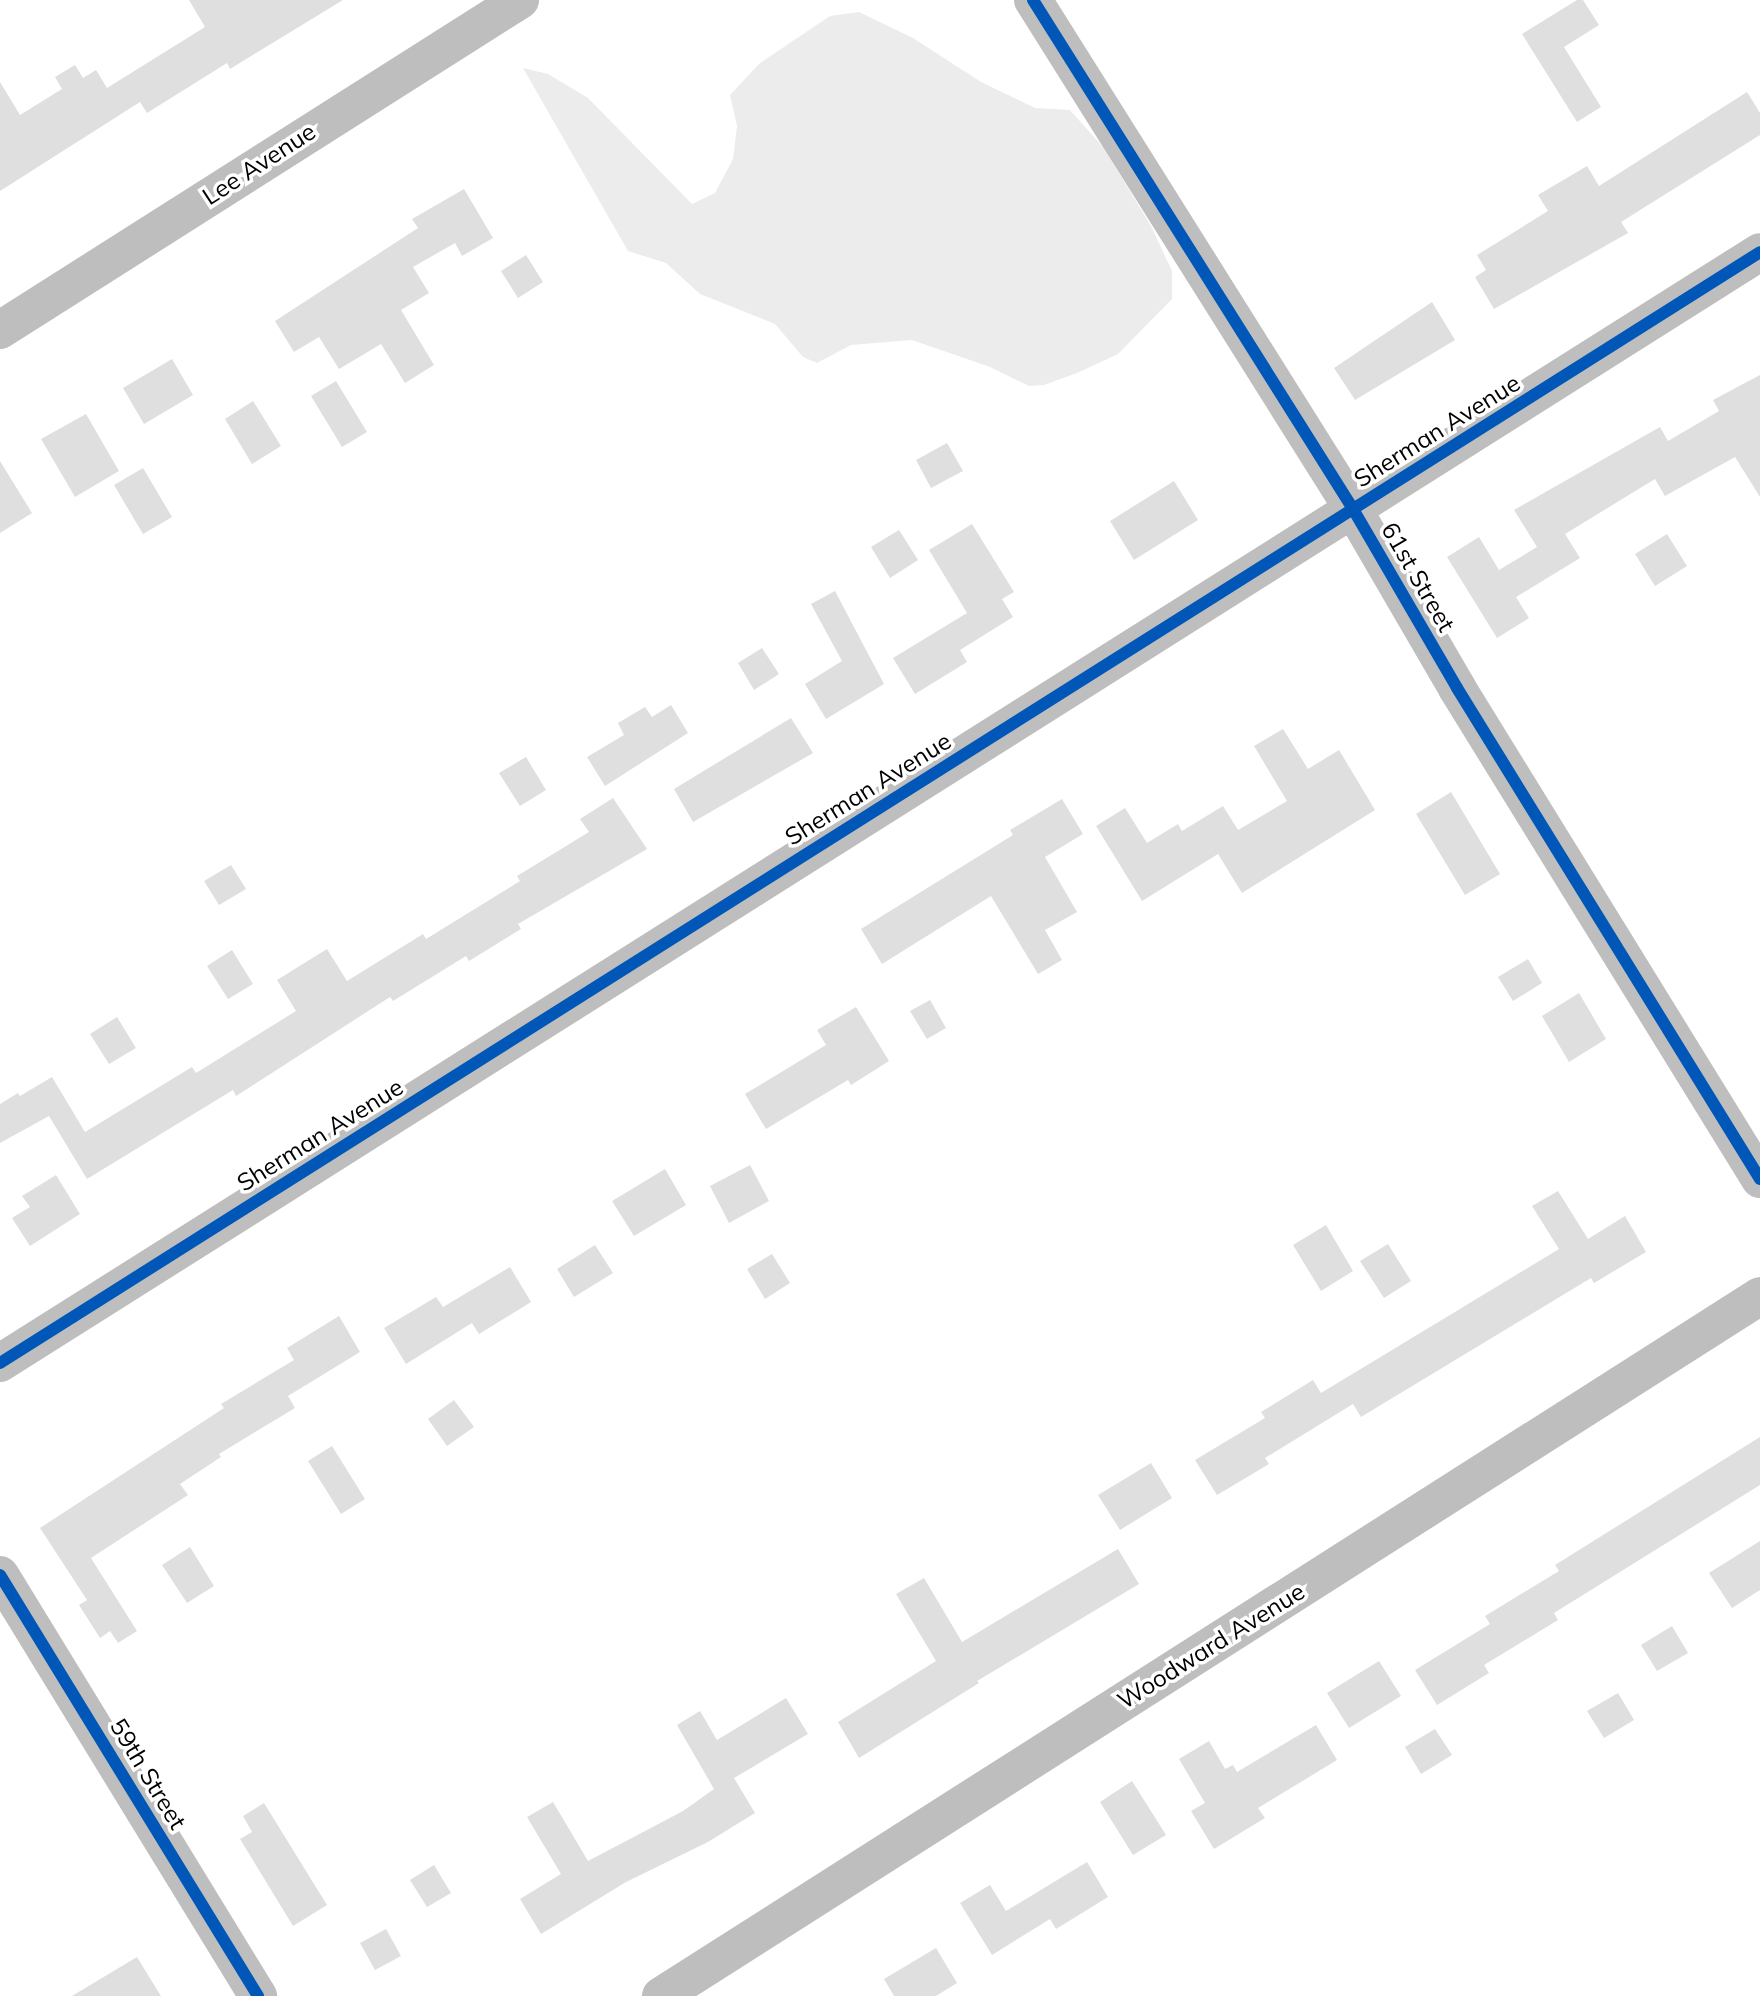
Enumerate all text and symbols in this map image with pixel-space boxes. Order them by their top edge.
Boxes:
street label: Lee Avenue [197,117,321,211]
street label: Sherman Avenue [1349,368,1525,494]
street label: 61st Street [1375,517,1461,637]
street label: Sherman Avenue [780,726,956,852]
street label: Sherman Avenue [232,1072,408,1198]
street label: Woodward Avenue [1112,1577,1310,1715]
street label: 59th Street [104,1713,192,1835]

